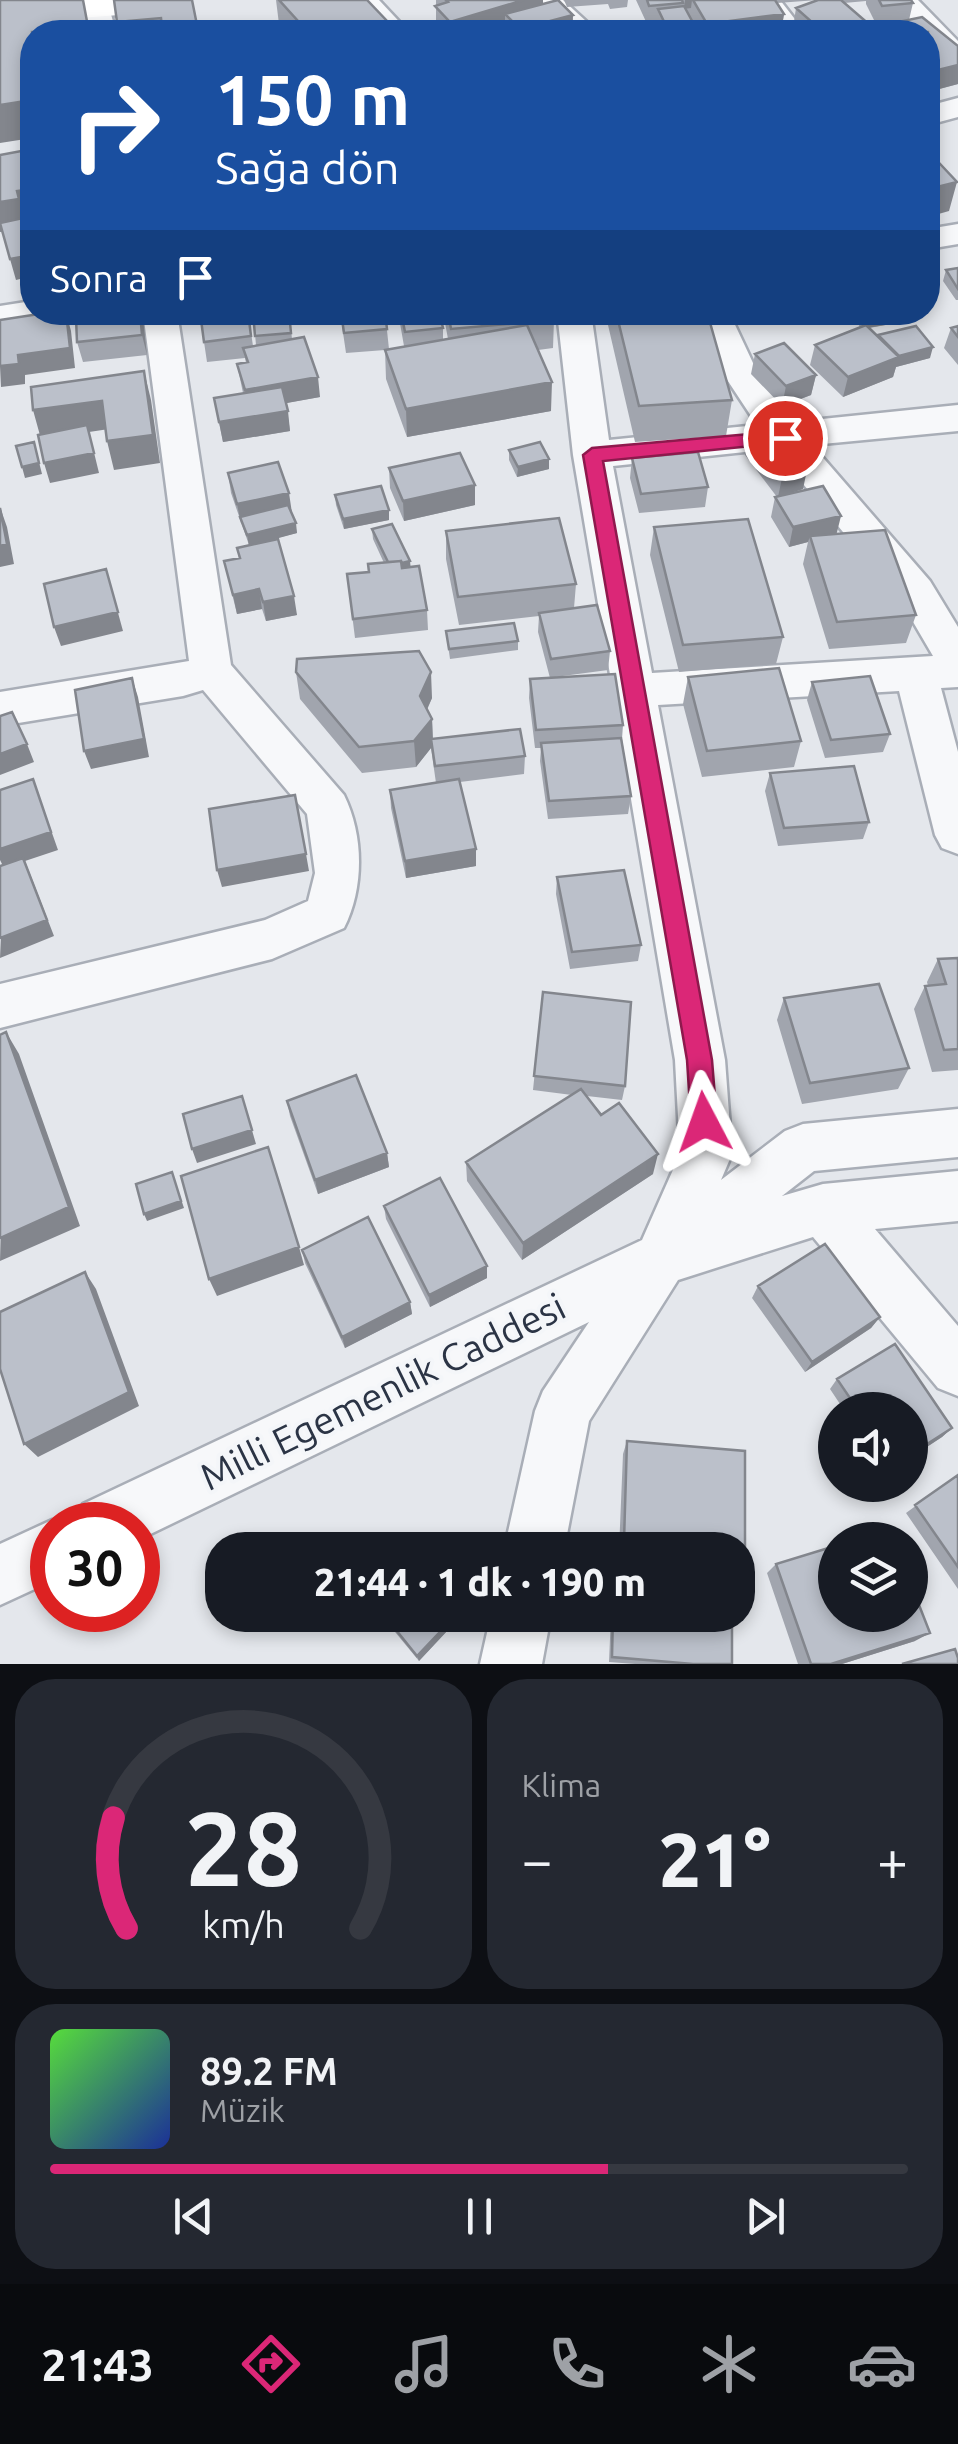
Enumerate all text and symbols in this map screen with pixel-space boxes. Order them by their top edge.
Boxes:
icon: right [50,60,180,190]
text: 150 m [215,60,410,138]
text: Sağa dön [215,142,399,193]
icon: arrive [168,250,223,305]
text: Sonra [50,257,148,299]
pin [743,396,828,481]
icon: arrive [758,411,813,466]
position arrow [652,1070,756,1174]
street label: Milli Egemenlik Caddesi [193,1284,572,1498]
map controls [818,1392,928,1632]
button: sound [818,1392,928,1502]
speed limit sign: 30 [30,1502,160,1632]
button: layers [818,1522,928,1632]
text: 21:44 · 1 dk · 190 m [314,1561,646,1603]
text: Klima [522,1767,601,1803]
text: 28 [185,1789,302,1906]
text: 21° [659,1817,771,1901]
text: − [522,1829,553,1890]
text: + [877,1829,908,1890]
text: km/h [202,1905,285,1945]
text: 89.2 FM [200,2050,338,2092]
text: Müzik [200,2092,285,2128]
icon: previous [166,2189,221,2244]
icon: pause [452,2189,507,2244]
icon: next [738,2189,793,2244]
icon: directions [236,2329,306,2399]
icon: music [389,2329,459,2399]
icon: phone [542,2329,612,2399]
icon: climate [694,2329,764,2399]
icon: car [847,2329,917,2399]
text: 21:43 [41,2339,154,2390]

